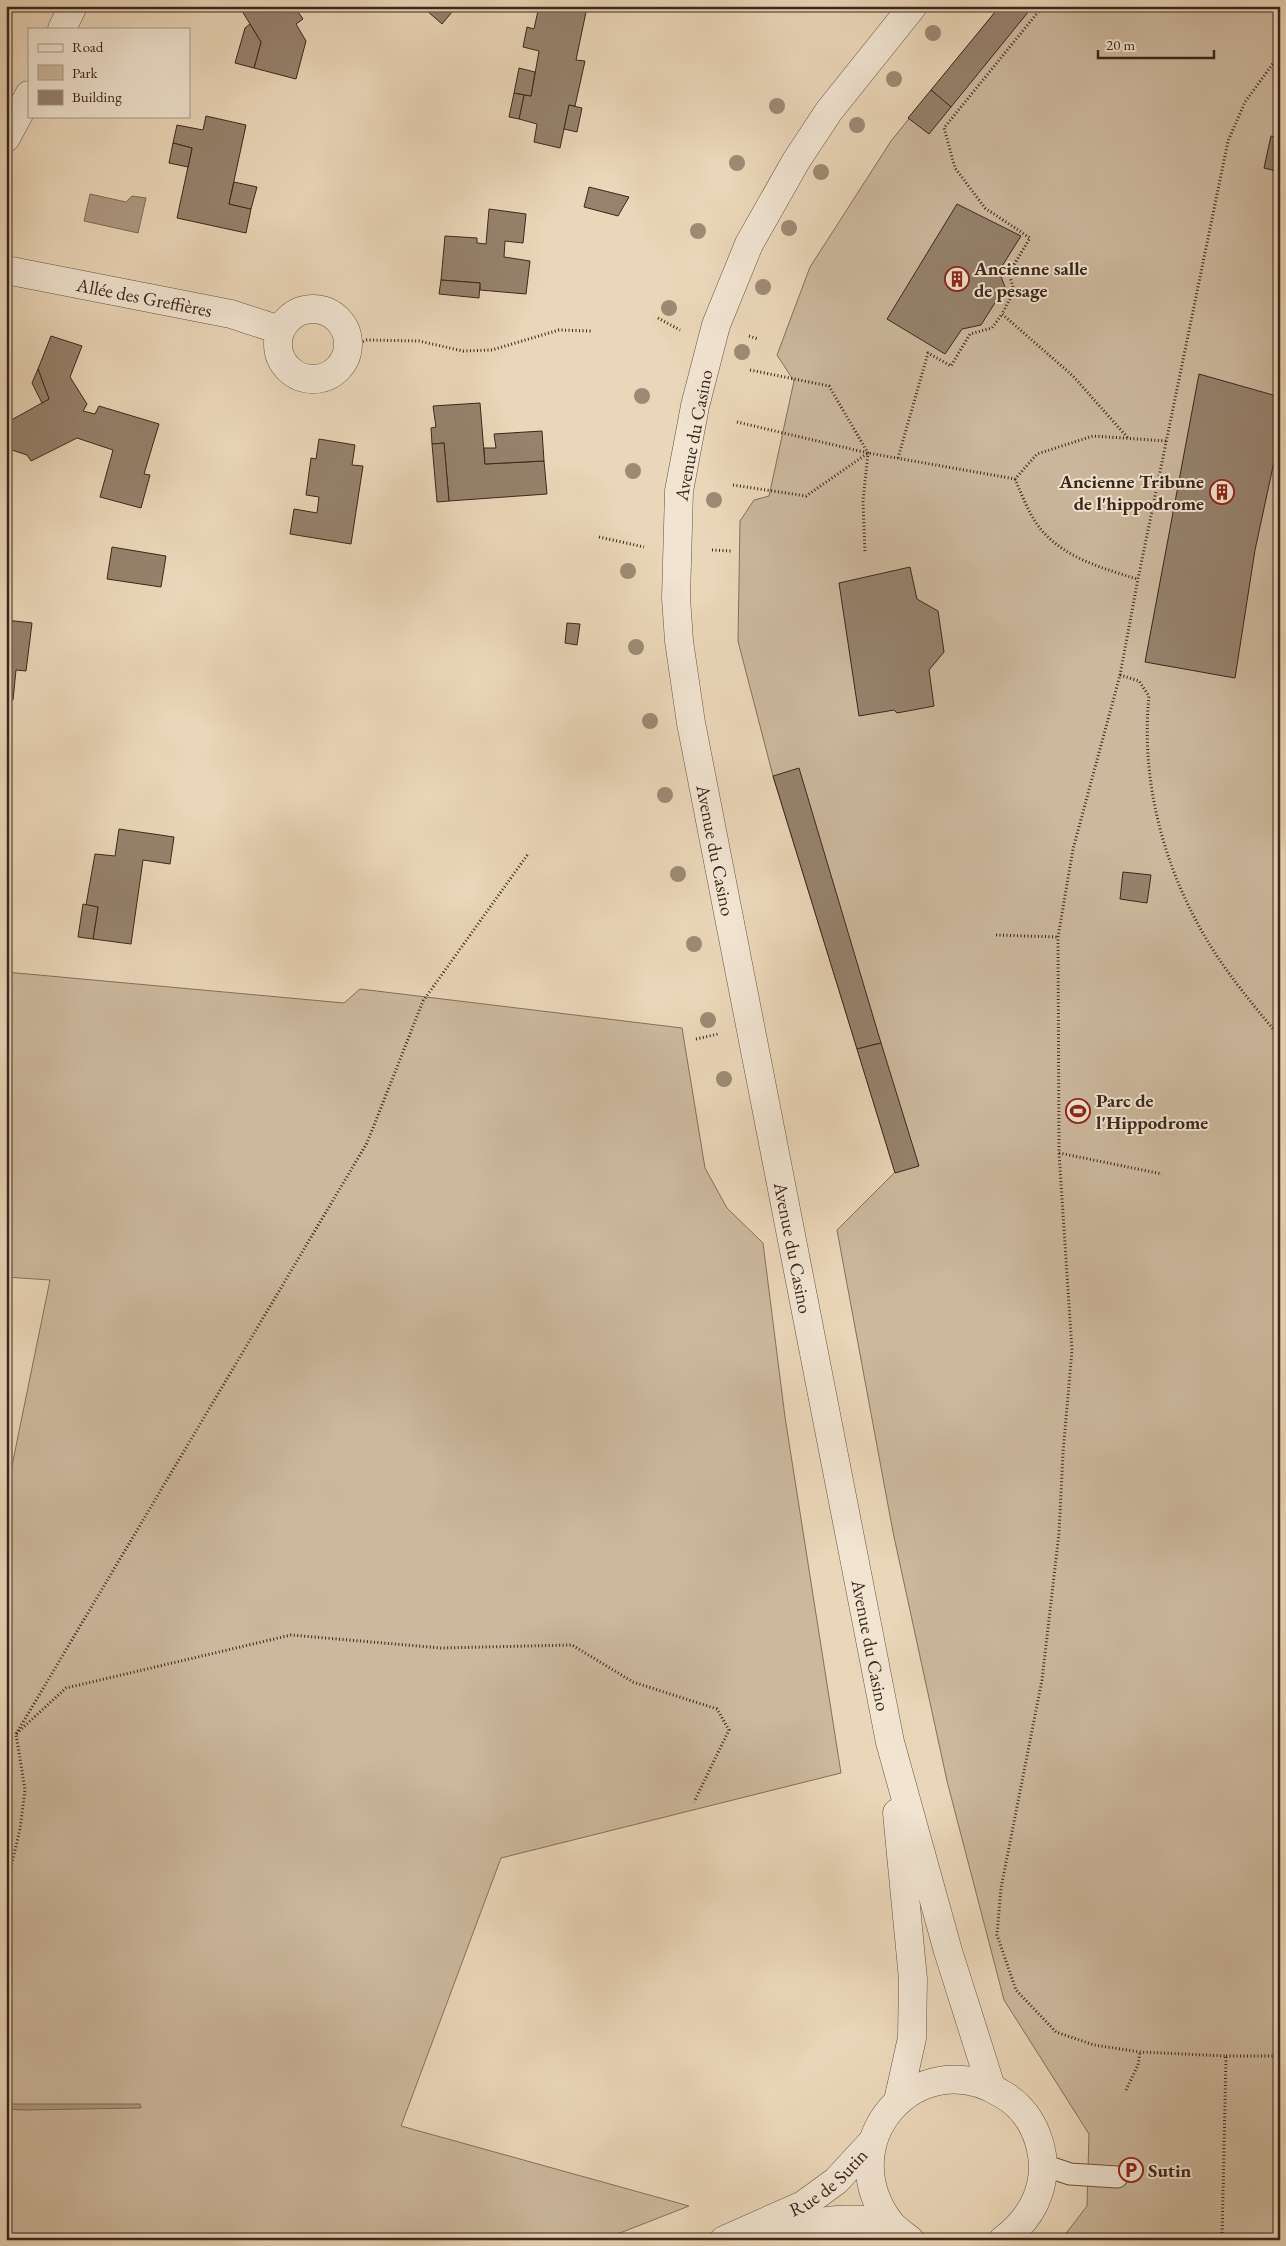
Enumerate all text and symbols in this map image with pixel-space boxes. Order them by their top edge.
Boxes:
legend [28,28,190,118]
scale bar [1098,28,1215,60]
text: 20 m [1106,35,1135,54]
text: Road [72,37,104,56]
text: Park [72,63,99,82]
text: Building [72,87,122,106]
place label: Ancienne salle de pesage [973,256,1087,303]
building icon: Ancienne salle de pesage [944,266,970,292]
street label: Allée des Greffières [73,272,214,323]
street label: Avenue du Casino [668,367,718,504]
place label: Ancienne Tribune de l'hippodrome [1058,469,1204,516]
building icon: Ancienne Tribune de l'hippodrome [1209,479,1235,505]
street label: Avenue du Casino [690,782,740,918]
place label: Parc de l'Hippodrome [1096,1088,1208,1135]
sports icon: Parc de l'Hippodrome [1065,1098,1091,1124]
street label: Avenue du Casino [768,1179,818,1316]
street label: Avenue du Casino [845,1577,896,1713]
street label: Rue de Sutin [785,2143,873,2223]
parking icon: Sutin [1118,2157,1144,2183]
place label: Sutin [1148,2158,1192,2183]

